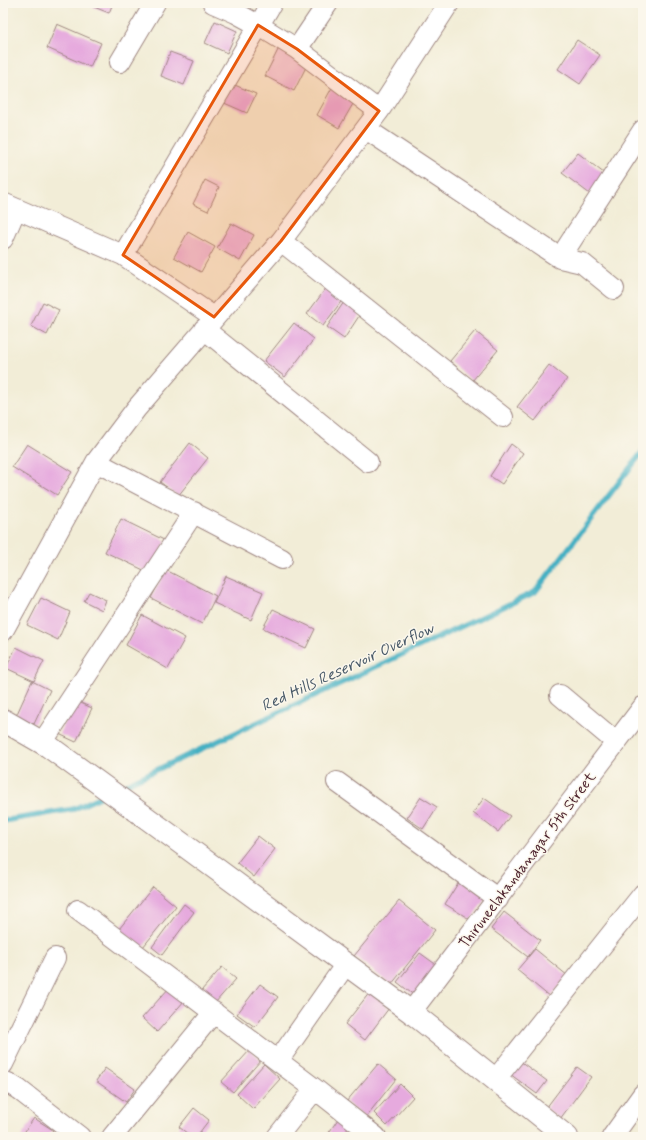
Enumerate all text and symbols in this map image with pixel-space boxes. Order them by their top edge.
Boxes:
water label: Red Hills Reservoir Overflow [258,618,438,717]
street label: Thiruneelakandanagar 5th Street [455,768,601,953]

